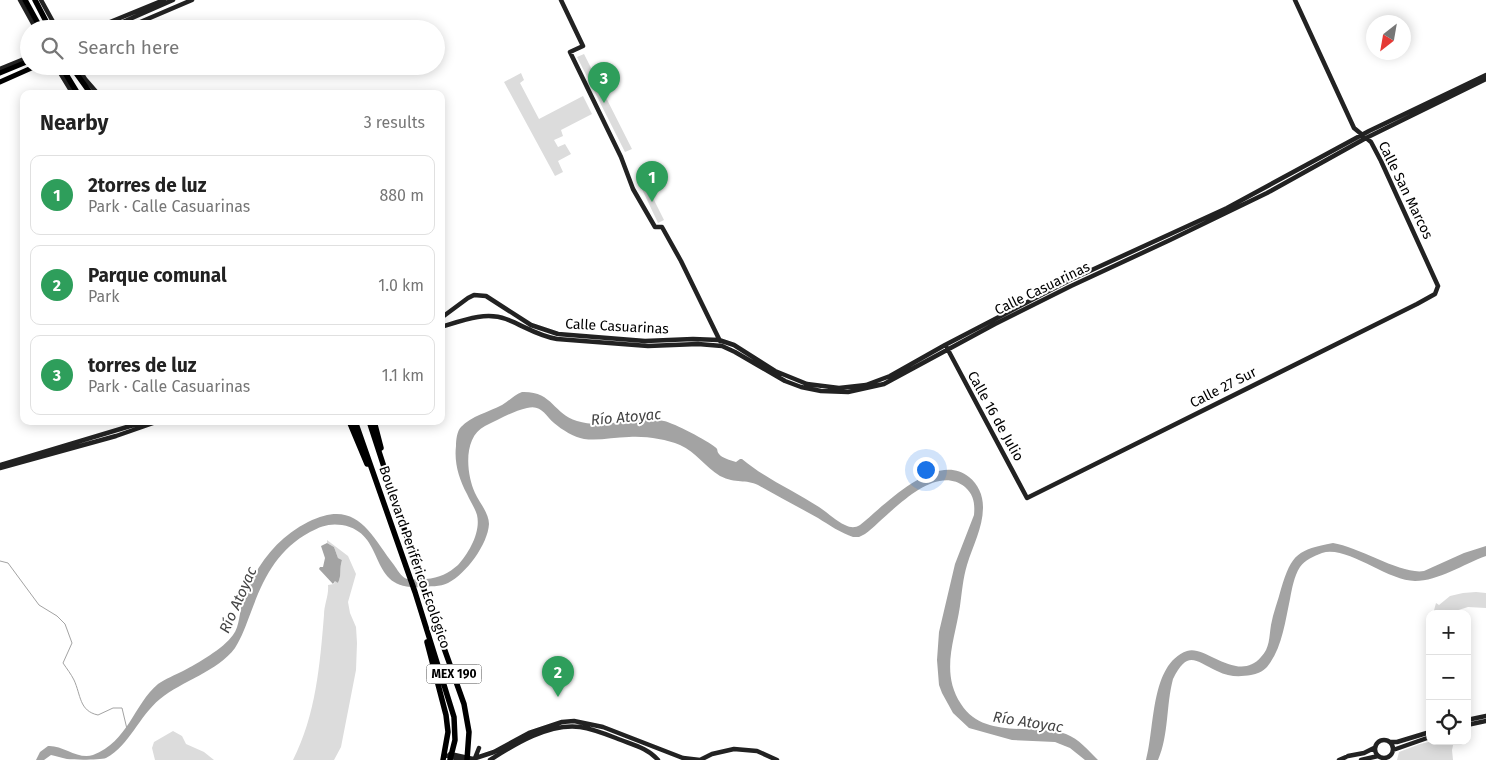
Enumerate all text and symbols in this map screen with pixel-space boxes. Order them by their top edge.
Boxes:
north arrow [1366,15,1411,60]
search box [20,20,445,75]
icon: search [38,34,66,62]
text: Search here [78,36,179,59]
pin: 3 [588,62,620,103]
text: Nearby [40,110,108,136]
text: 3 results [364,113,425,132]
street label: Calle San Marcos [1375,139,1437,242]
pin: 1 [636,161,668,202]
text: 2torres de luz [88,174,206,197]
text: 1 [53,186,61,205]
text: 880 m [379,186,424,205]
text: Park · Calle Casuarinas [88,197,250,216]
street label: Calle Casuarinas [992,258,1093,319]
text: Parque comunal [88,264,227,287]
text: 2 [53,276,61,295]
text: 1.0 km [378,276,424,295]
text: Park [88,287,120,306]
street label: Calle Casuarinas [565,315,670,338]
text: torres de luz [88,354,197,377]
street label: Calle 27 Sur [1187,363,1260,411]
text: 3 [53,366,61,385]
text: 1.1 km [382,366,424,385]
street label: Calle 16 de Julio [964,368,1027,464]
text: Park · Calle Casuarinas [88,377,250,396]
water label: Río Atoyac [590,405,663,429]
your location [913,457,939,483]
street label: Boulevard Periférico Ecológico [375,464,454,651]
water label: Río Atoyac [215,563,261,636]
map controls [1426,610,1471,745]
button: + [1426,610,1471,655]
button: − [1426,655,1471,700]
pin: 2 [542,656,574,697]
road number: MEX 190 [426,664,482,684]
button: locate [1426,700,1471,745]
water label: Río Atoyac [992,708,1065,737]

